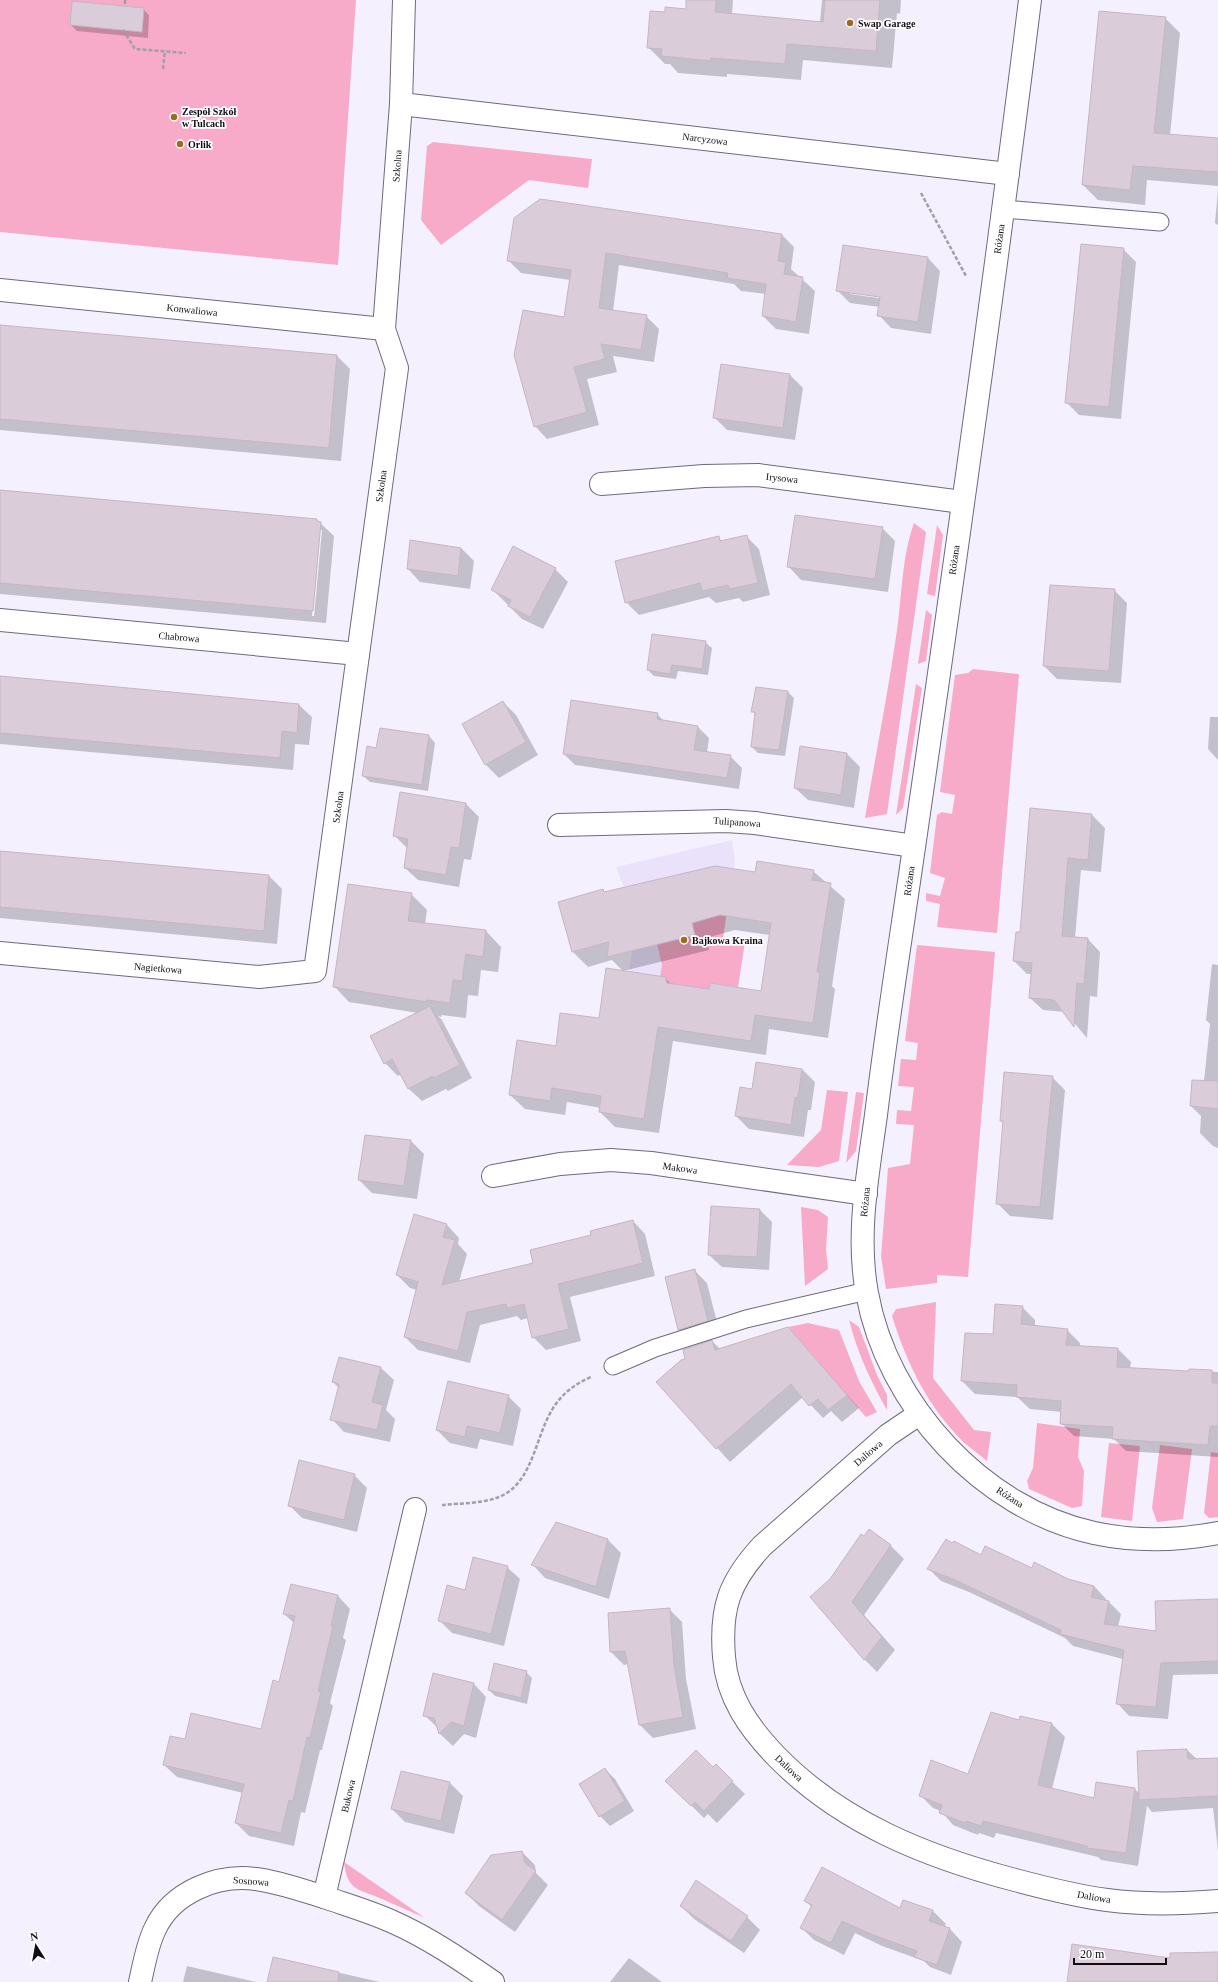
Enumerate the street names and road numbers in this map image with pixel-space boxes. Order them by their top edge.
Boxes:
street label: Narcyzowa [682,131,729,147]
street label: Szkolna [390,149,404,182]
street label: Różana [991,223,1007,255]
street label: Konwaliowa [166,302,219,318]
street label: Szkolna [373,469,389,503]
street label: Irysowa [765,471,799,485]
street label: Różana [946,544,962,576]
street label: Chabrowa [158,630,201,644]
street label: Szkolna [330,790,346,824]
street label: Tulipanowa [713,815,762,829]
street label: Różana [901,865,917,897]
street label: Nagietkowa [133,960,183,976]
street label: Makowa [662,1160,699,1176]
street label: Różana [858,1186,872,1217]
street label: Daliowa [852,1437,885,1468]
street label: Różana [994,1484,1026,1510]
street label: Daliowa [773,1752,806,1784]
street label: Bukowa [339,1778,357,1813]
street label: Sosnowa [233,1874,270,1888]
street label: Daliowa [1076,1889,1112,1905]

